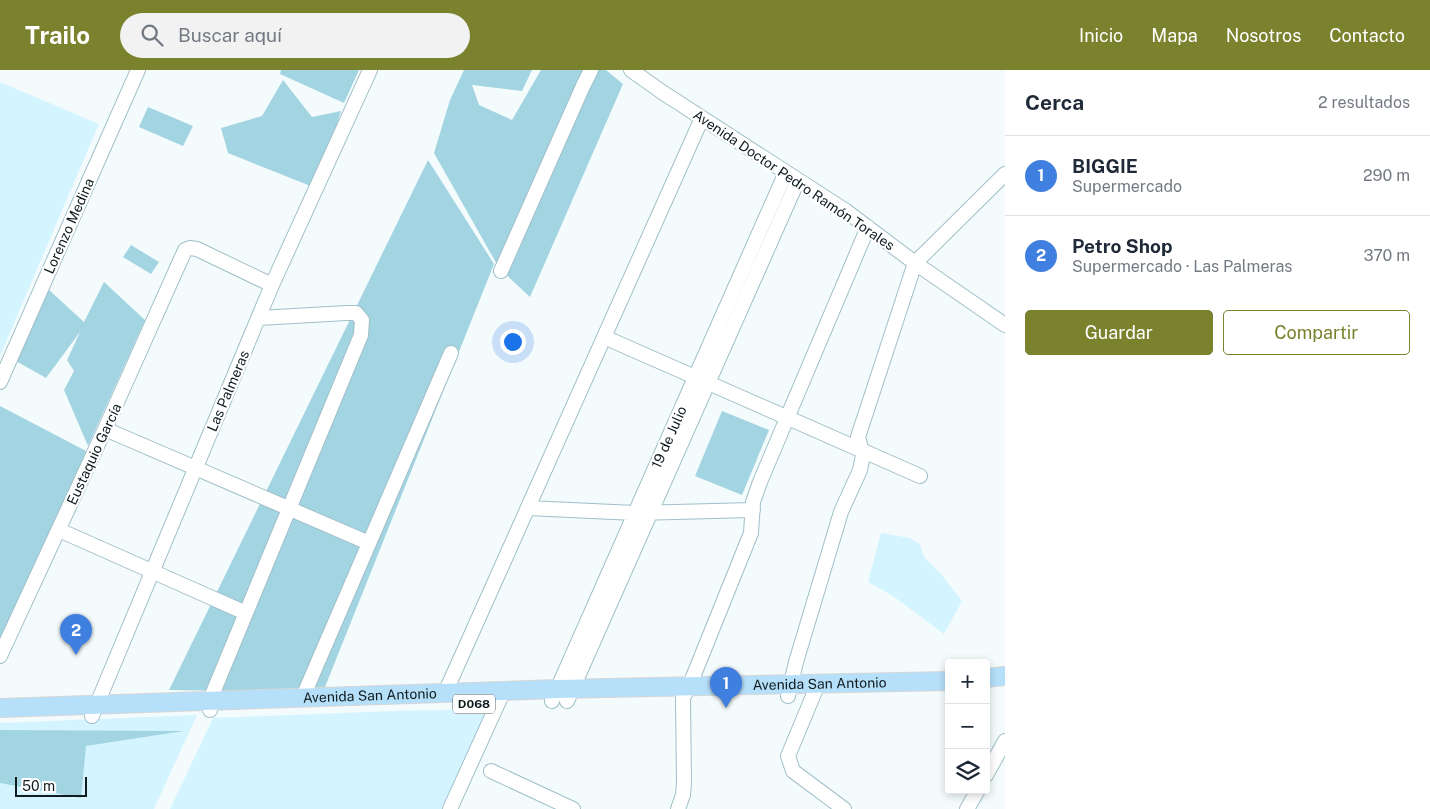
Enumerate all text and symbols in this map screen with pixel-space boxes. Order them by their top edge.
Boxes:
search box [120,13,470,58]
text: Trailo [25,21,90,49]
icon: search [138,21,166,49]
text: Buscar aquí [178,24,282,46]
text: Inicio [1079,25,1123,46]
text: Mapa [1151,25,1198,46]
text: Nosotros [1226,25,1301,46]
text: Contacto [1329,25,1405,46]
text: Cerca [1025,90,1084,115]
text: 2 resultados [1318,93,1410,112]
street label: Avenida Doctor Pedro Ramón Torales [690,106,898,254]
text: BIGGIE [1072,155,1138,177]
text: 1 [1038,166,1044,185]
text: 290 m [1363,166,1410,185]
street label: Lorenzo Medina [41,176,97,276]
text: Supermercado [1072,177,1182,196]
text: Petro Shop [1072,235,1172,257]
text: 2 [1036,246,1046,265]
text: 370 m [1363,246,1410,265]
text: Supermercado · Las Palmeras [1072,257,1292,276]
button: Guardar [1025,310,1213,355]
button: Compartir [1223,310,1410,355]
your location [500,329,526,355]
street label: Las Palmeras [204,348,252,434]
street label: Eustaquio García [63,401,125,507]
street label: 19 de Julio [648,403,690,471]
pin: 2 [60,614,92,655]
map controls [945,659,990,794]
button: + [945,659,990,704]
pin: 1 [710,667,742,708]
street label: Avenida San Antonio [752,674,887,693]
street label: Avenida San Antonio [303,685,437,706]
road number: D068 [453,694,495,714]
button: − [945,704,990,749]
button: layers [945,749,990,794]
scale bar [15,774,88,797]
text: 50 m [22,778,55,794]

